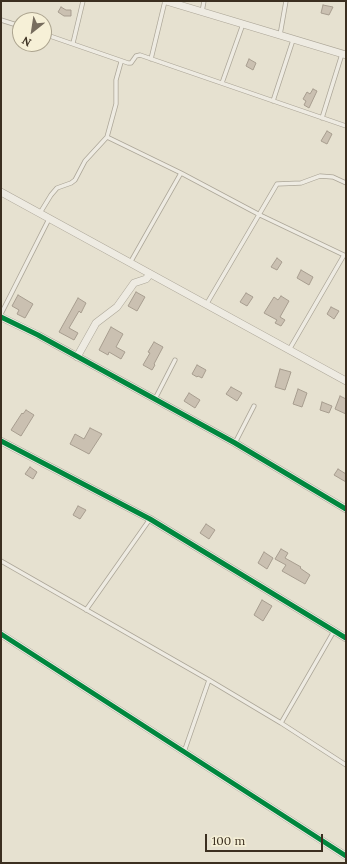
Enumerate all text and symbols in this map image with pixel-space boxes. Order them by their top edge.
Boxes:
north arrow [12,12,52,52]
text: N [19,33,34,50]
scale bar [207,826,325,852]
text: 100 m [212,833,245,848]

